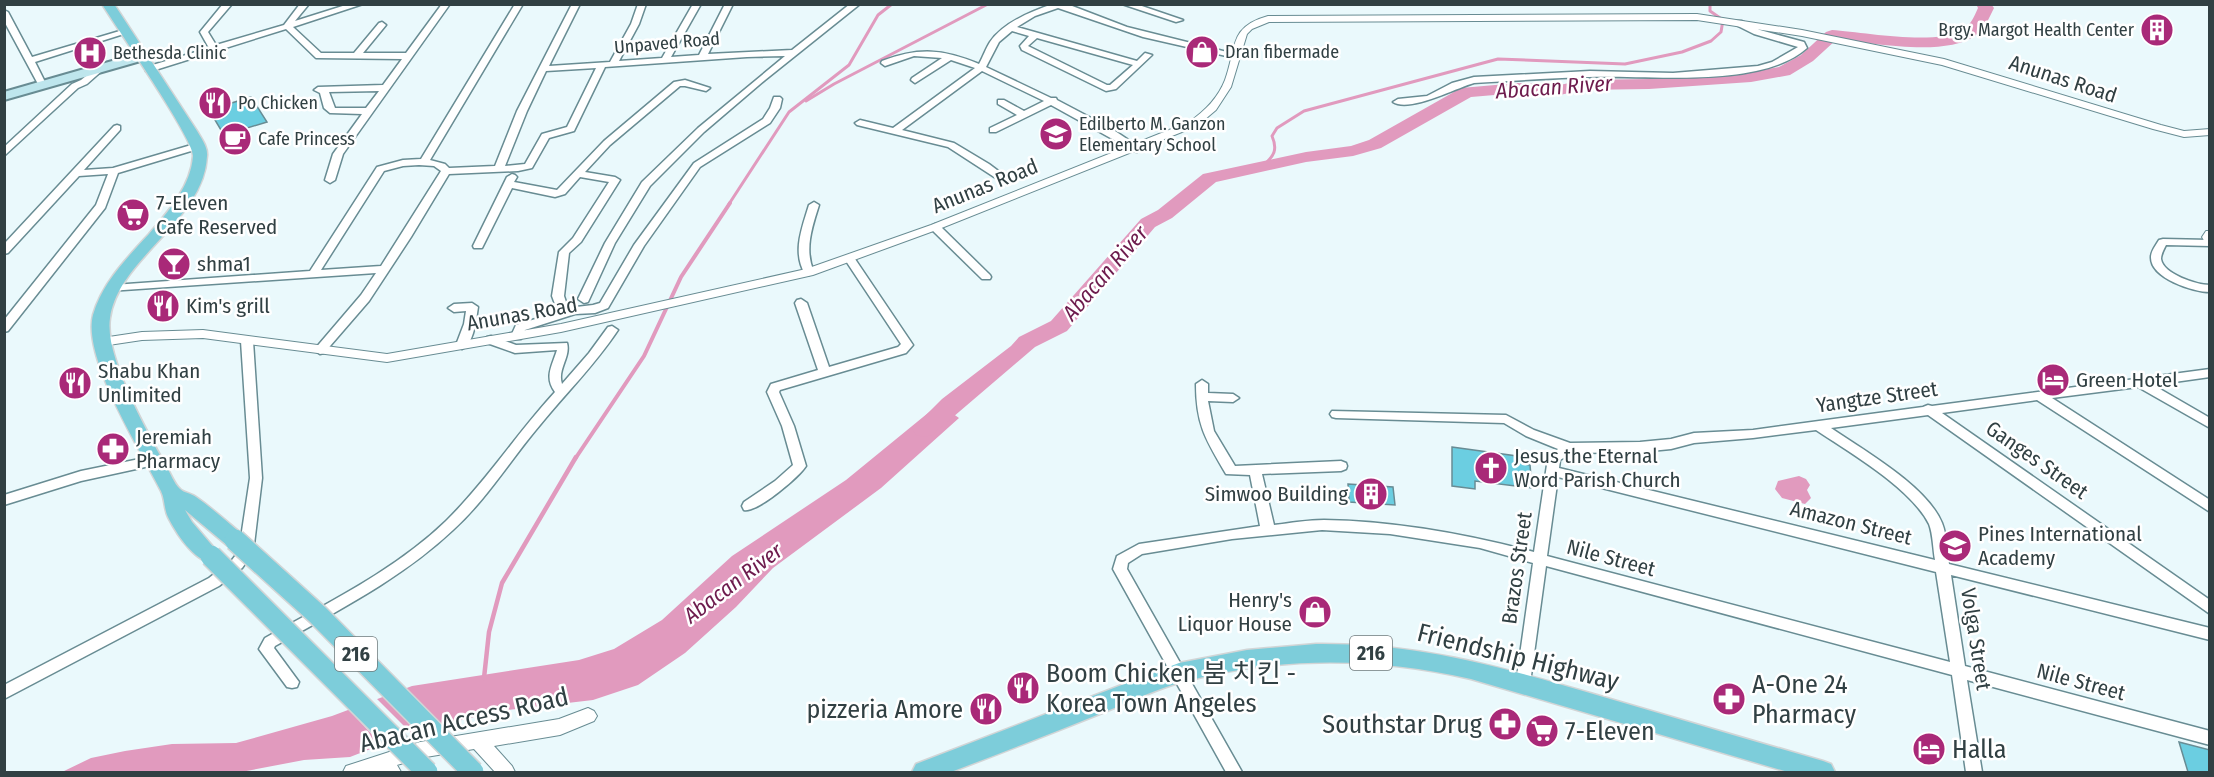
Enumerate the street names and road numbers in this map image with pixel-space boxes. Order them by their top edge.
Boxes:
street label: Unpaved Road [613,27,721,59]
street label: Anunas Road [2006,49,2120,109]
street label: Anunas Road [928,153,1042,219]
street label: Anunas Road [465,291,579,337]
street label: Yangtze Street [1815,376,1939,418]
street label: Ganges Street [1981,415,2093,505]
street label: Amazon Street [1788,495,1915,551]
street label: Brazos Street [1496,510,1538,626]
street label: Nile Street [1564,534,1658,582]
street label: Volga Street [1955,586,1997,692]
street label: Friendship Highway [1414,617,1622,697]
road number: 216 [1350,636,1392,670]
road number: 216 [335,637,377,671]
street label: Nile Street [2034,658,2128,706]
street label: Abacan Access Road [357,681,571,759]

